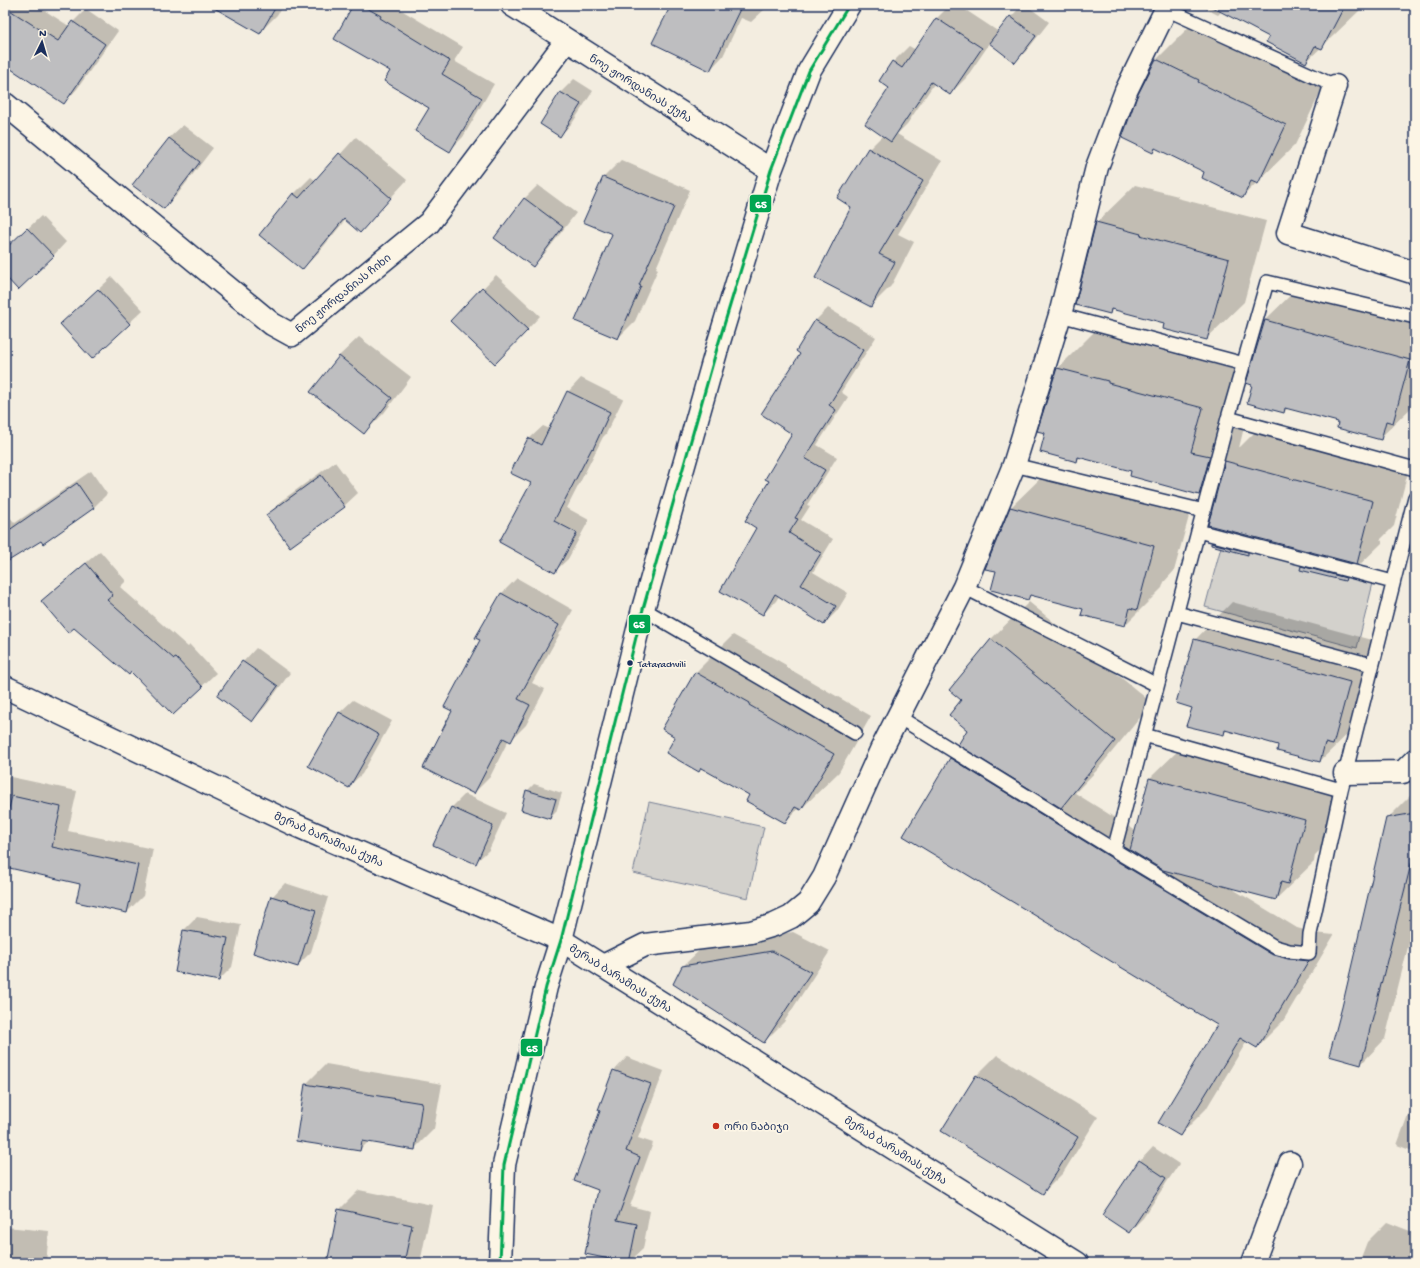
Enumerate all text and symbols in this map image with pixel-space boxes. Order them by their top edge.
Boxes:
north arrow [22,22,62,62]
text: N [39,28,47,40]
street label: ნოე ჟორდანიას ქუჩა [586,52,694,126]
line badge: 65 [749,194,772,213]
text: 65 [755,200,767,212]
street label: ნოე ჟორდანიას ჩიხი [294,252,394,337]
line badge: 65 [628,614,651,634]
text: 65 [633,620,645,632]
marker: Tatarachvili [625,658,635,668]
place label: Tatarachvili [637,659,686,671]
street label: მერაბ ბარამიას ქუჩა [272,810,385,870]
street label: მერაბ ბარამიას ქუჩა [566,942,674,1016]
line badge: 65 [520,1038,543,1057]
text: 65 [526,1044,538,1056]
street label: მერაბ ბარამიას ქუჩა [841,1114,949,1188]
marker: ორი ნაბიჯი [711,1121,721,1131]
place label: ორი ნაბიჯი [724,1121,789,1134]

